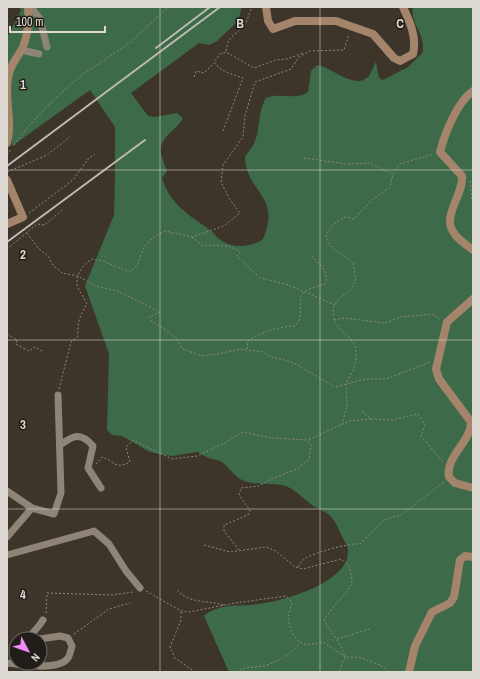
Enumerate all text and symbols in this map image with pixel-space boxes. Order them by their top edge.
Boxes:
scale bar [10,8,105,34]
text: 100 m [16,14,43,30]
text: B [236,15,244,32]
text: C [396,15,404,32]
text: 1 [20,76,26,93]
text: 2 [20,246,26,263]
text: 3 [20,416,26,433]
text: 4 [20,586,26,603]
north arrow [8,631,48,671]
text: N [28,651,43,665]

